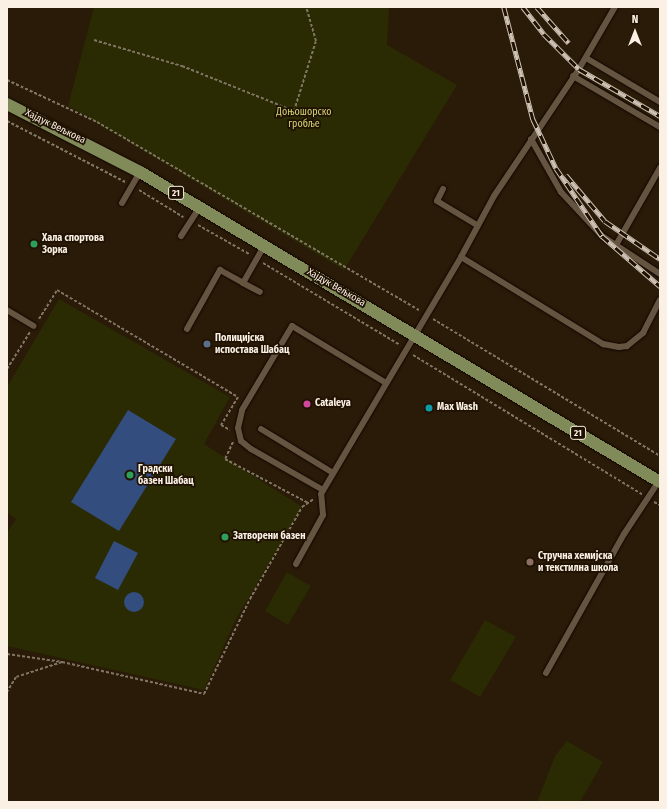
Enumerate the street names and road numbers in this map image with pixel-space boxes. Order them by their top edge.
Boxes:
street label: Хајдук Вељкова [23,107,87,147]
road number: 21 [168,186,184,200]
street label: Хајдук Вељкова [305,266,367,310]
road number: 21 [570,426,586,440]

